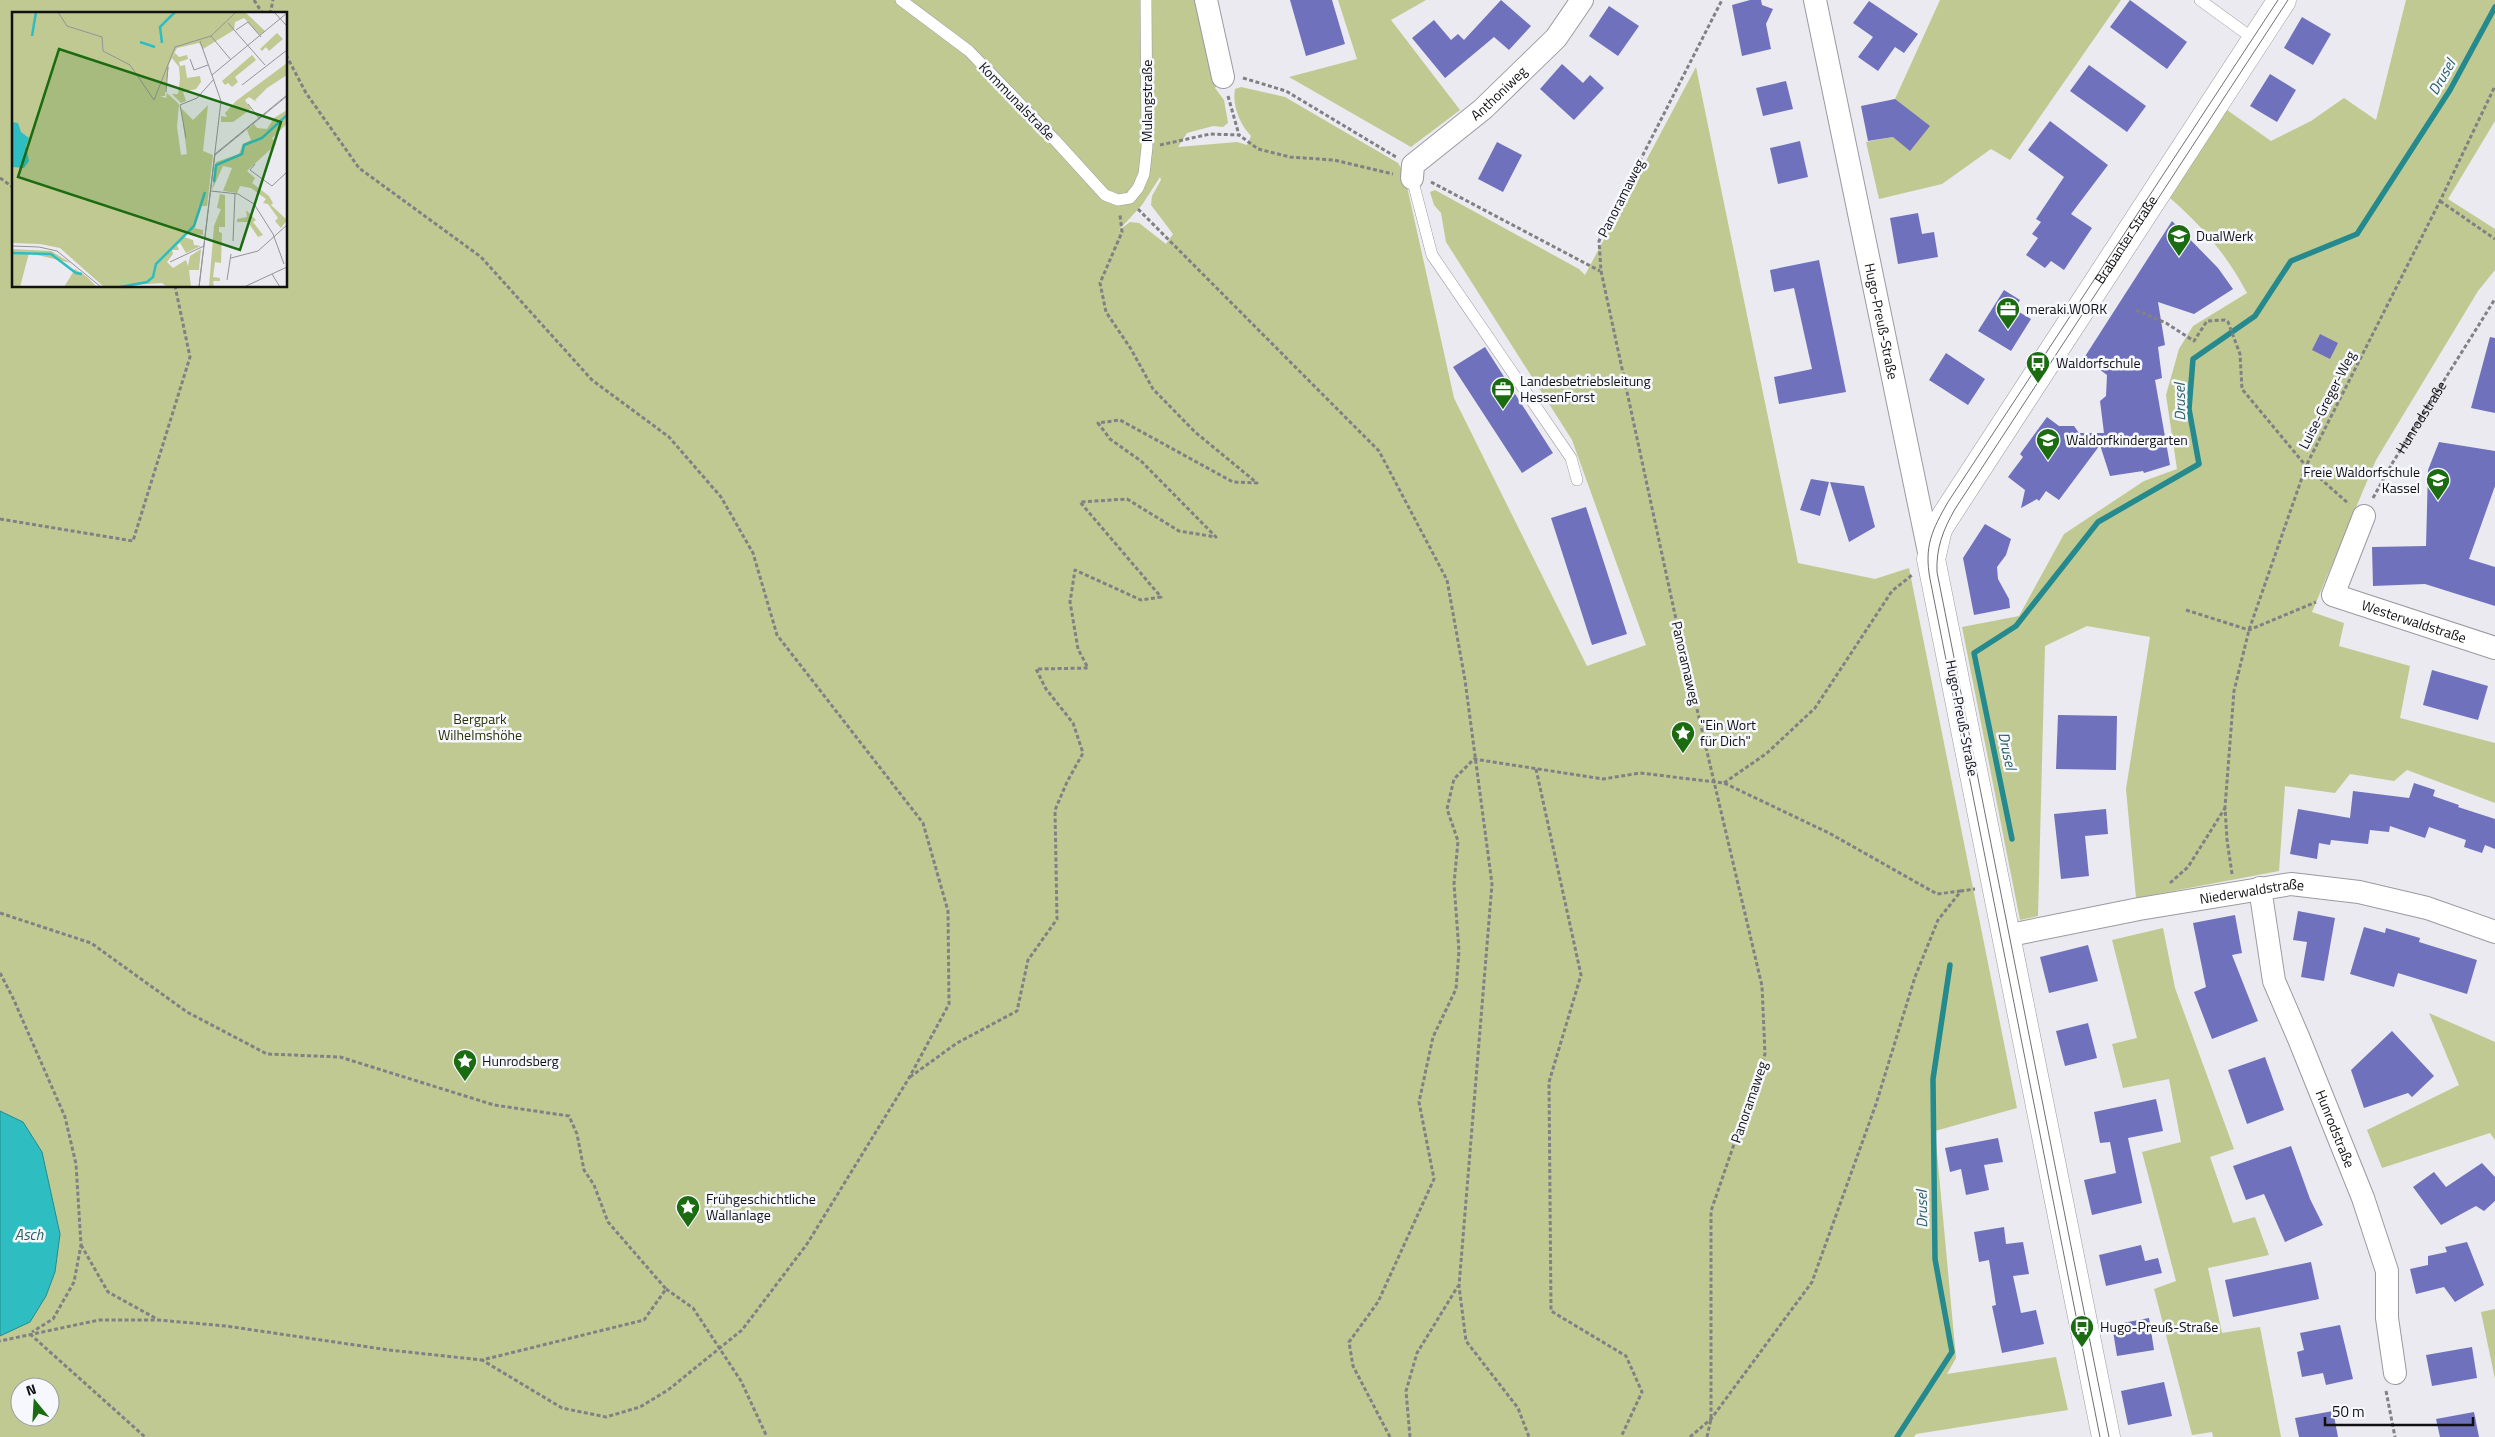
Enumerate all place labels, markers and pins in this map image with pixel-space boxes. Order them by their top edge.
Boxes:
school or university icon: DualWerk [2166,223,2192,257]
place label: DualWerk [2196,225,2254,246]
office icon: meraki.WORK [1995,296,2021,330]
place label: meraki.WORK [2026,298,2107,319]
bus stop icon: Waldorfschule [2025,350,2051,384]
place label: Waldorfschule [2056,352,2141,373]
place label: Landesbetriebsleitung HessenForst [1520,370,1651,407]
office icon: Landesbetriebsleitung HessenForst [1490,376,1516,410]
school or university icon: Waldorfkindergarten [2035,427,2061,461]
place label: Waldorfkindergarten [2066,429,2188,450]
place label: Freie Waldorfschule Kassel [2303,461,2420,498]
school or university icon: Freie Waldorfschule Kassel [2425,467,2451,501]
place label: "Ein Wort für Dich" [1700,714,1756,751]
place icon: "Ein Wort für Dich" [1670,720,1696,754]
place icon: Hunrodsberg [452,1048,478,1082]
place label: Hunrodsberg [482,1050,559,1071]
place label: Frühgeschichtliche Wallanlage [706,1188,816,1225]
place icon: Frühgeschichtliche Wallanlage [675,1194,701,1228]
bus stop icon: Hugo-Preuß-Straße [2069,1314,2095,1348]
place label: Hugo-Preuß-Straße [2100,1316,2218,1337]

